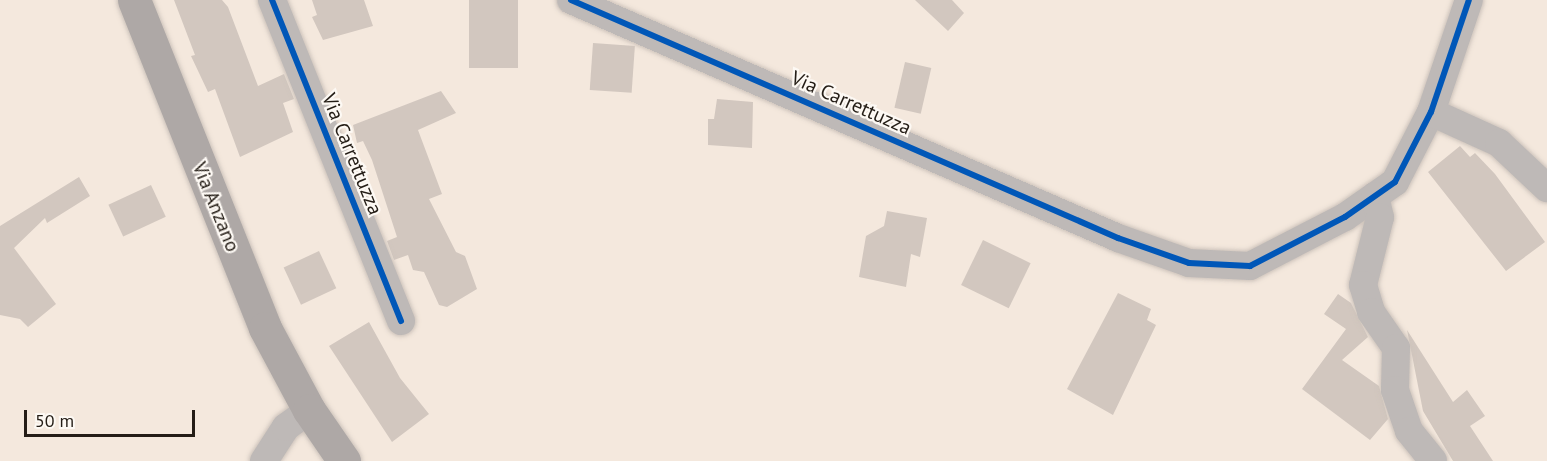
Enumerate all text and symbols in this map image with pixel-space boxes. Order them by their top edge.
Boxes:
street label: Via Carrettuzza [787,66,915,140]
street label: Via Carrettuzza [317,90,387,218]
street label: Via Anzano [187,158,245,256]
scale bar [27,398,198,436]
text: 50 m [35,409,74,432]

